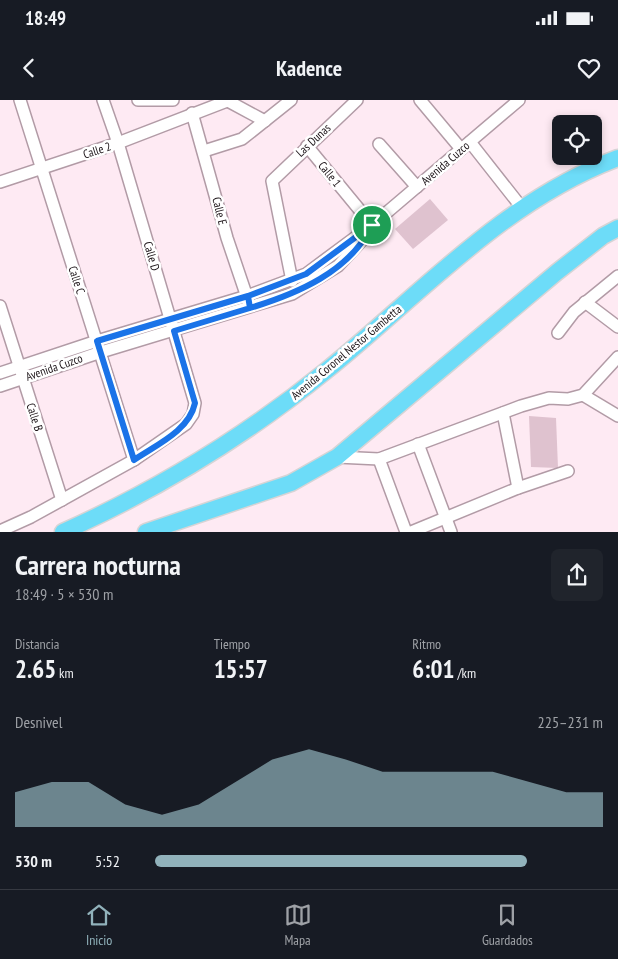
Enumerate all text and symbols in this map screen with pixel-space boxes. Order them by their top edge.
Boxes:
text: 18:49 [25,6,66,30]
icon: back [15,54,43,82]
text: Kadence [276,54,342,82]
icon: heart [575,54,603,82]
map controls [552,115,602,165]
button: locate [552,115,602,165]
street label: Las Dunas [293,120,333,160]
street label: Calle 2 [81,138,113,162]
street label: Avenida Cuzco [418,138,472,188]
street label: Calle 1 [315,158,345,190]
street label: Calle E [209,195,231,227]
pin [351,204,393,246]
icon: arrive [358,211,386,239]
street label: Calle D [141,240,163,272]
street label: Calle C [65,264,89,296]
street label: Avenida Coronel Nestor Gambetta [288,301,404,403]
street label: Avenida Cuzco [24,350,84,384]
street label: Calle B [23,401,47,433]
text: Carrera nocturna [15,546,181,583]
button: share [551,549,603,601]
text: 18:49 · 5 × 530 m [15,584,113,604]
text: Distancia [15,635,59,653]
text: Tiempo [214,635,250,653]
text: Ritmo [412,635,441,653]
text: 2.65 [15,653,56,685]
text: 15:57 [214,653,268,685]
text: 6:01 [412,653,454,685]
text: km [56,664,74,682]
text: /km [454,664,476,682]
text: Desnivel [15,712,62,732]
text: 225–231 m [538,712,603,732]
text: 530 m [15,851,52,871]
text: 5:52 [95,851,120,871]
tab: Inicio [85,901,113,949]
tab: Mapa [284,901,312,949]
tab: Guardados [482,901,533,949]

